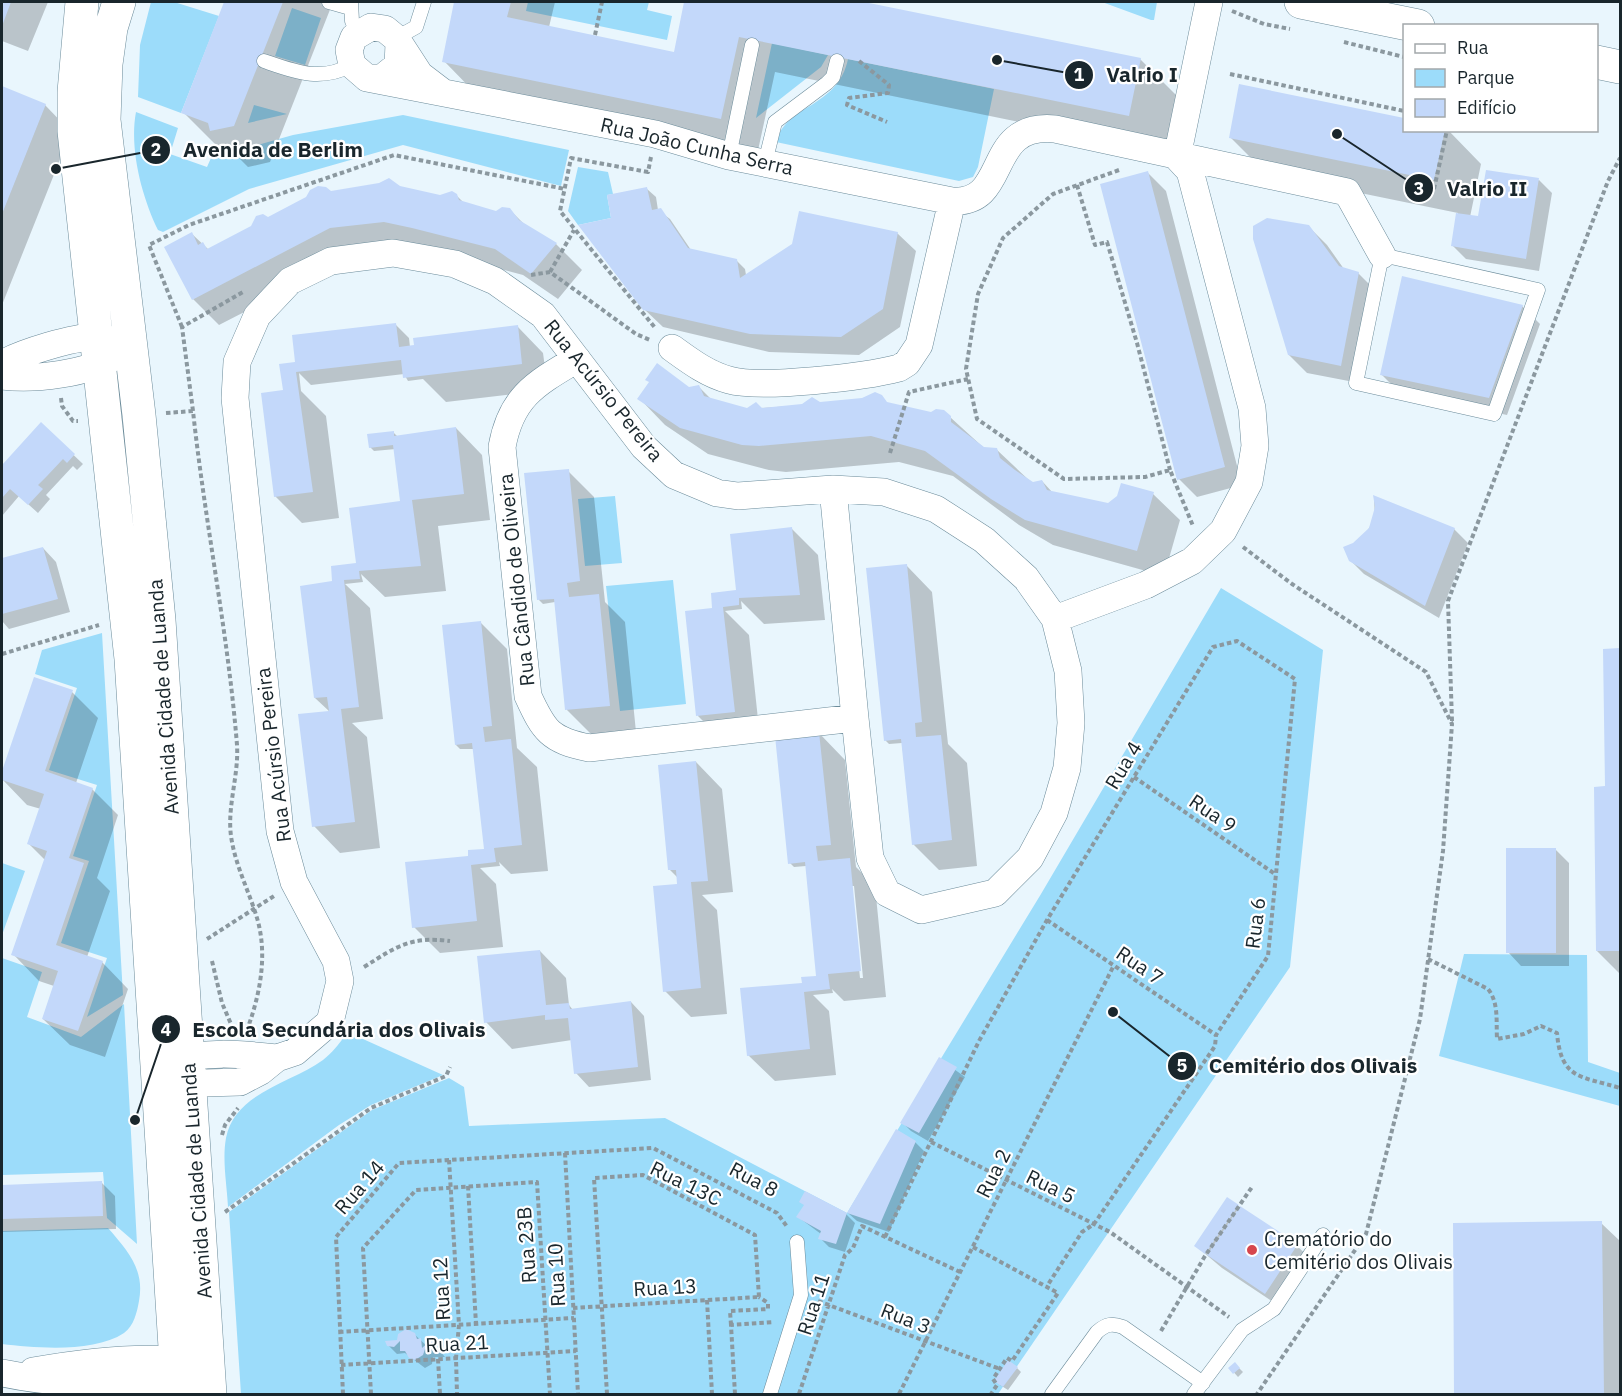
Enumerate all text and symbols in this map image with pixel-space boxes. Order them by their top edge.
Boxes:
legend [1403,24,1598,132]
text: Rua [1457,36,1489,59]
callout: Valrio I [1064,56,1190,95]
text: Valrio I [1106,60,1178,88]
text: 1 [1074,63,1085,86]
text: Parque [1457,66,1515,89]
text: Edifício [1457,96,1516,119]
street label: Rua João Cunha Serra [598,111,796,181]
callout: Avenida de Berlim [141,130,375,169]
text: Avenida de Berlim [183,135,363,163]
text: 2 [151,138,161,161]
callout: Valrio II [1404,169,1539,208]
text: Valrio II [1447,174,1527,202]
text: 3 [1414,177,1424,200]
street label: Rua Acúrsio Pereira [538,313,670,467]
street label: Rua Cândido de Oliveira [491,472,541,688]
street label: Avenida Cidade de Luanda [141,578,185,816]
street label: Rua Acúrsio Pereira [249,666,297,844]
street label: Rua 4 [1098,736,1148,794]
street label: Rua 9 [1184,787,1242,839]
street label: Rua 6 [1238,896,1272,950]
street label: Rua 7 [1111,939,1169,991]
callout: Escola Secundária dos Olivais [151,1010,498,1049]
text: Escola Secundária dos Olivais [192,1015,486,1043]
text: 4 [161,1018,172,1041]
callout: Cemitério dos Olivais [1167,1047,1429,1086]
text: Cemitério dos Olivais [1209,1051,1417,1079]
text: 5 [1177,1054,1188,1077]
street label: Avenida Cidade de Luanda [174,1062,218,1300]
street label: Rua 2 [969,1144,1017,1202]
street label: Rua 14 [328,1154,390,1220]
street label: Rua 13C [646,1154,726,1212]
street label: Rua 8 [725,1155,783,1203]
street label: Rua 5 [1022,1163,1080,1209]
street label: Rua 23B [510,1206,542,1284]
place label: Crematório do Cemitério dos Olivais [1264,1225,1453,1275]
street label: Rua 10 [541,1243,571,1307]
marker: Crematório do Cemitério dos Olivais [1245,1243,1259,1257]
street label: Rua 12 [426,1257,456,1321]
street label: Rua 11 [790,1270,836,1338]
street label: Rua 13 [633,1272,697,1302]
street label: Rua 3 [877,1296,935,1340]
street label: Rua 21 [425,1328,489,1358]

